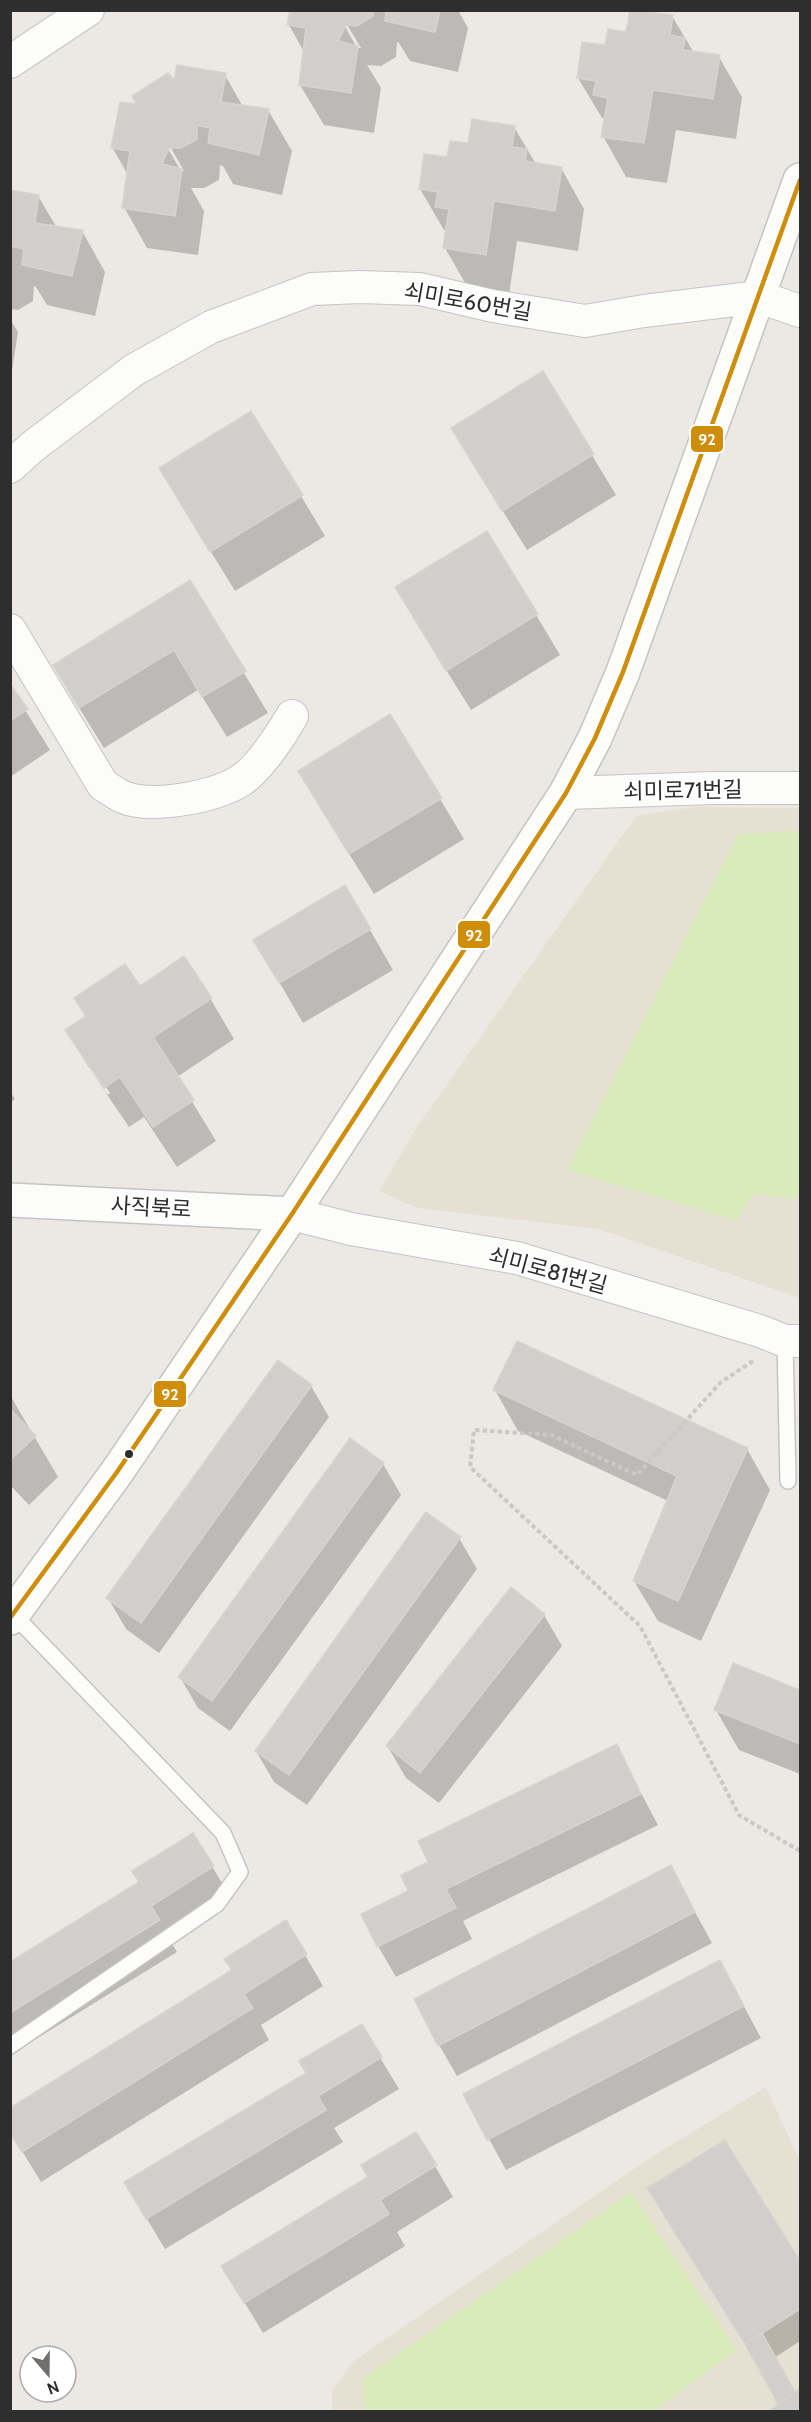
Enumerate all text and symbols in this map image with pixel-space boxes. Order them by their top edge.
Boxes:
street label: 쇠미로60번길 [402,277,534,326]
line badge: 92 [690,425,724,453]
text: 92 [698,430,716,449]
street label: 쇠미로71번길 [623,776,743,805]
line badge: 92 [457,920,491,949]
text: 92 [465,926,483,945]
street label: 사직북로 [110,1192,192,1223]
street label: 쇠미로81번길 [486,1242,610,1299]
line badge: 92 [153,1380,187,1408]
text: 92 [161,1385,179,1404]
unlabelled marker [123,1448,135,1460]
north arrow [18,2344,78,2404]
text: N [44,2377,62,2398]

